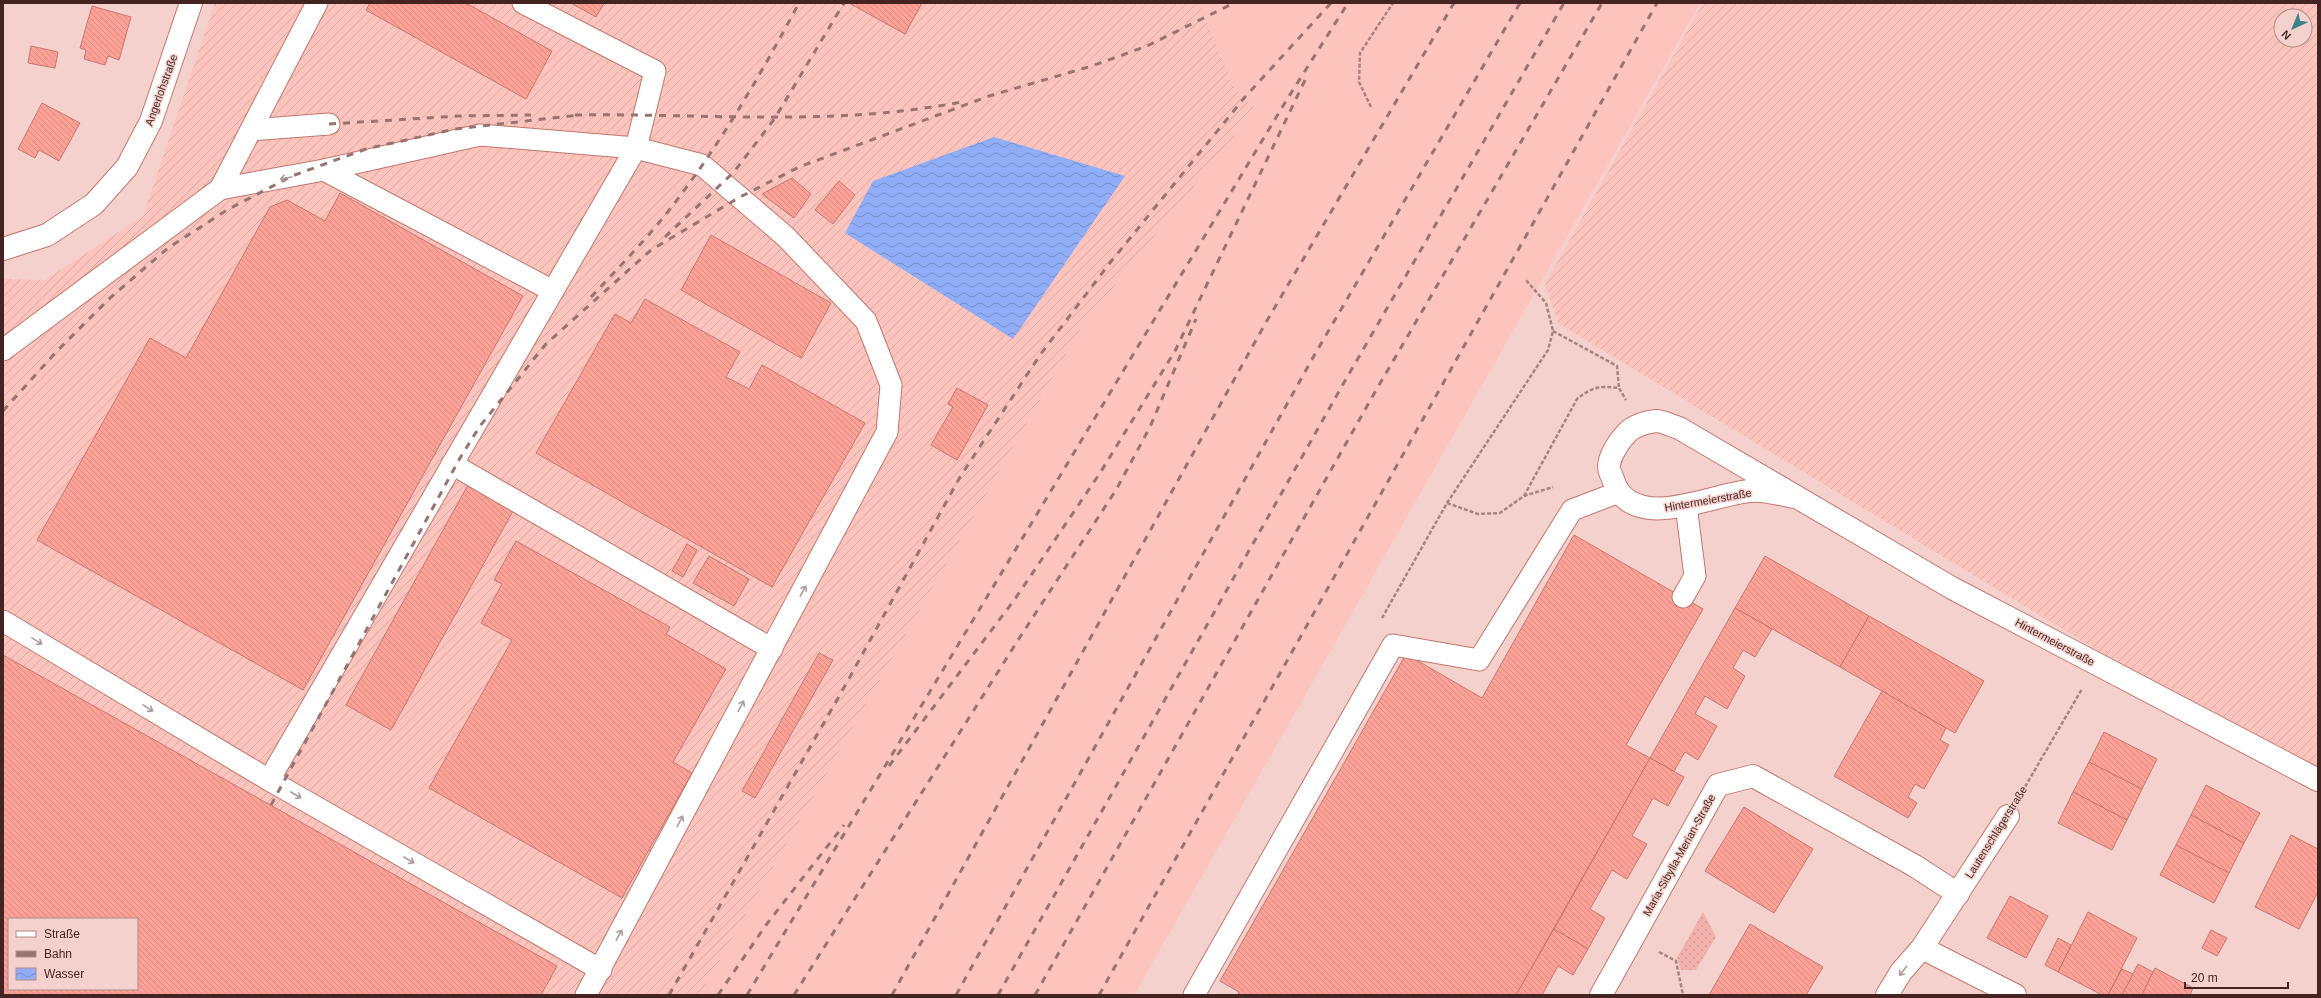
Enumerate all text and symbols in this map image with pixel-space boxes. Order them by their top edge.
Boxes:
north arrow [2273,8,2313,48]
text: N [2279,28,2293,42]
street label: Angerlohstraße [142,53,180,127]
one-way arrow [280,174,293,182]
street label: Hintermeierstraße [1664,486,1752,514]
one-way arrow [799,585,807,597]
street label: Hintermeierstraße [2013,616,2097,668]
one-way arrow [31,638,43,646]
one-way arrow [738,700,746,712]
one-way arrow [142,704,154,712]
street label: Lautenschlägerstraße [1963,784,2029,880]
one-way arrow [290,792,302,800]
street label: Maria-Sibylla-Merian-Straße [1640,792,1718,918]
one-way arrow [677,815,685,827]
one-way arrow [403,856,415,864]
legend [8,918,138,990]
text: Straße [44,927,80,941]
one-way arrow [616,930,624,942]
text: Bahn [44,947,72,961]
scale bar [2185,964,2288,990]
one-way arrow [1899,965,1907,976]
text: Wasser [44,967,84,981]
text: 20 m [2191,971,2218,985]

